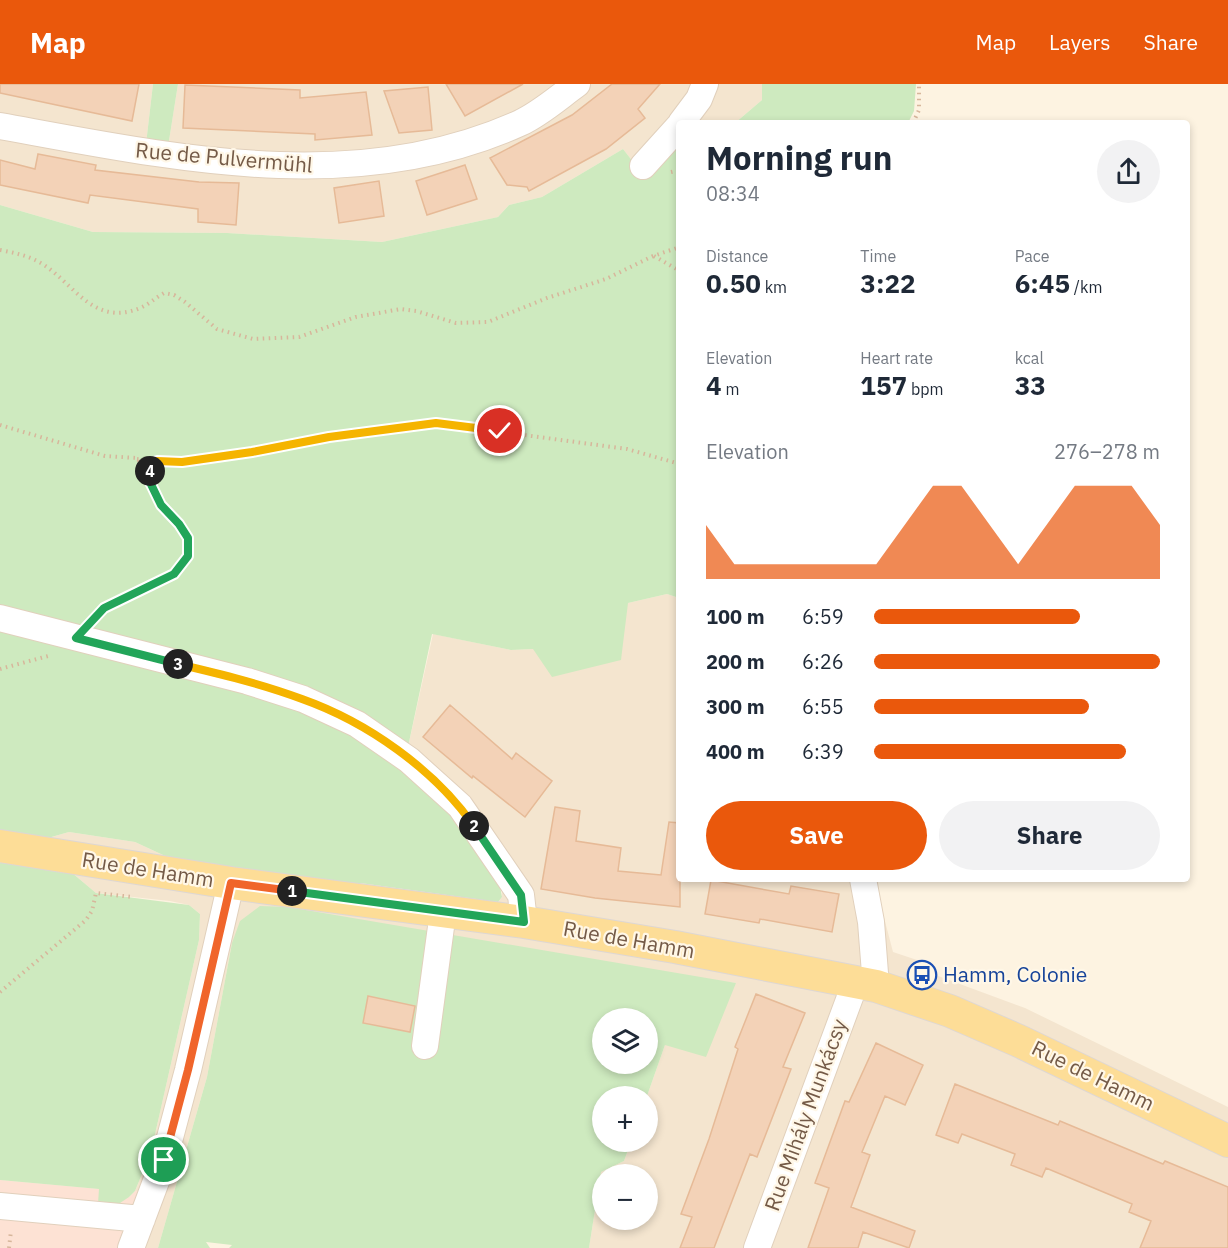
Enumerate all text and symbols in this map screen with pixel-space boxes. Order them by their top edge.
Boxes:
text: Map [30,24,86,61]
text: Map [976,28,1016,56]
text: Layers [1049,28,1111,56]
text: Share [1144,28,1198,56]
street label: Rue de Pulvermühl [134,135,314,179]
text: Morning run [706,136,892,179]
button: share [1097,140,1160,203]
text: 08:34 [706,180,760,207]
text: Distance [706,246,768,266]
text: Time [860,246,896,266]
text: Pace [1015,246,1049,266]
text: 0.50 [706,266,761,300]
text: 3:22 [860,266,916,300]
text: 6:45 [1015,266,1070,300]
text: km [761,277,787,297]
text: /km [1070,277,1102,297]
text: Elevation [706,348,772,368]
text: Heart rate [860,348,933,368]
text: kcal [1015,348,1044,368]
text: 4 [706,368,722,402]
text: 157 [860,368,907,402]
text: 33 [1015,368,1046,402]
text: m [722,379,739,399]
text: bpm [907,379,943,399]
pin [474,405,525,456]
icon: check [483,414,516,447]
text: Elevation [706,438,789,465]
text: 276–278 m [1054,438,1160,465]
pin: 4 [135,456,165,486]
text: 4 [145,461,155,481]
text: 100 m [706,603,765,630]
text: 6:59 [802,603,844,630]
text: 200 m [706,648,765,675]
text: 6:26 [802,648,844,675]
pin: 3 [163,649,193,679]
text: 3 [173,654,183,674]
text: 300 m [706,693,765,720]
text: 6:55 [802,693,844,720]
text: 400 m [706,738,765,765]
text: 6:39 [802,738,844,765]
button: Save [706,801,927,870]
button: Share [939,801,1160,870]
pin: 2 [459,811,489,841]
text: 2 [469,816,479,836]
street label: Rue de Hamm [80,845,216,893]
pin: 1 [277,876,307,906]
text: 1 [287,881,297,901]
street label: Rue de Hamm [561,914,697,964]
bus stop icon: Hamm, Colonie [906,959,938,991]
place label: Hamm, Colonie [943,960,1087,988]
map controls [592,1008,658,1230]
button: layers [592,1008,658,1074]
street label: Rue Mihály Munkácsy [757,1014,853,1214]
street label: Rue de Hamm [1027,1033,1159,1117]
button: + [592,1086,658,1152]
pin [138,1134,189,1185]
icon: arrive [147,1143,180,1176]
button: − [592,1164,658,1230]

